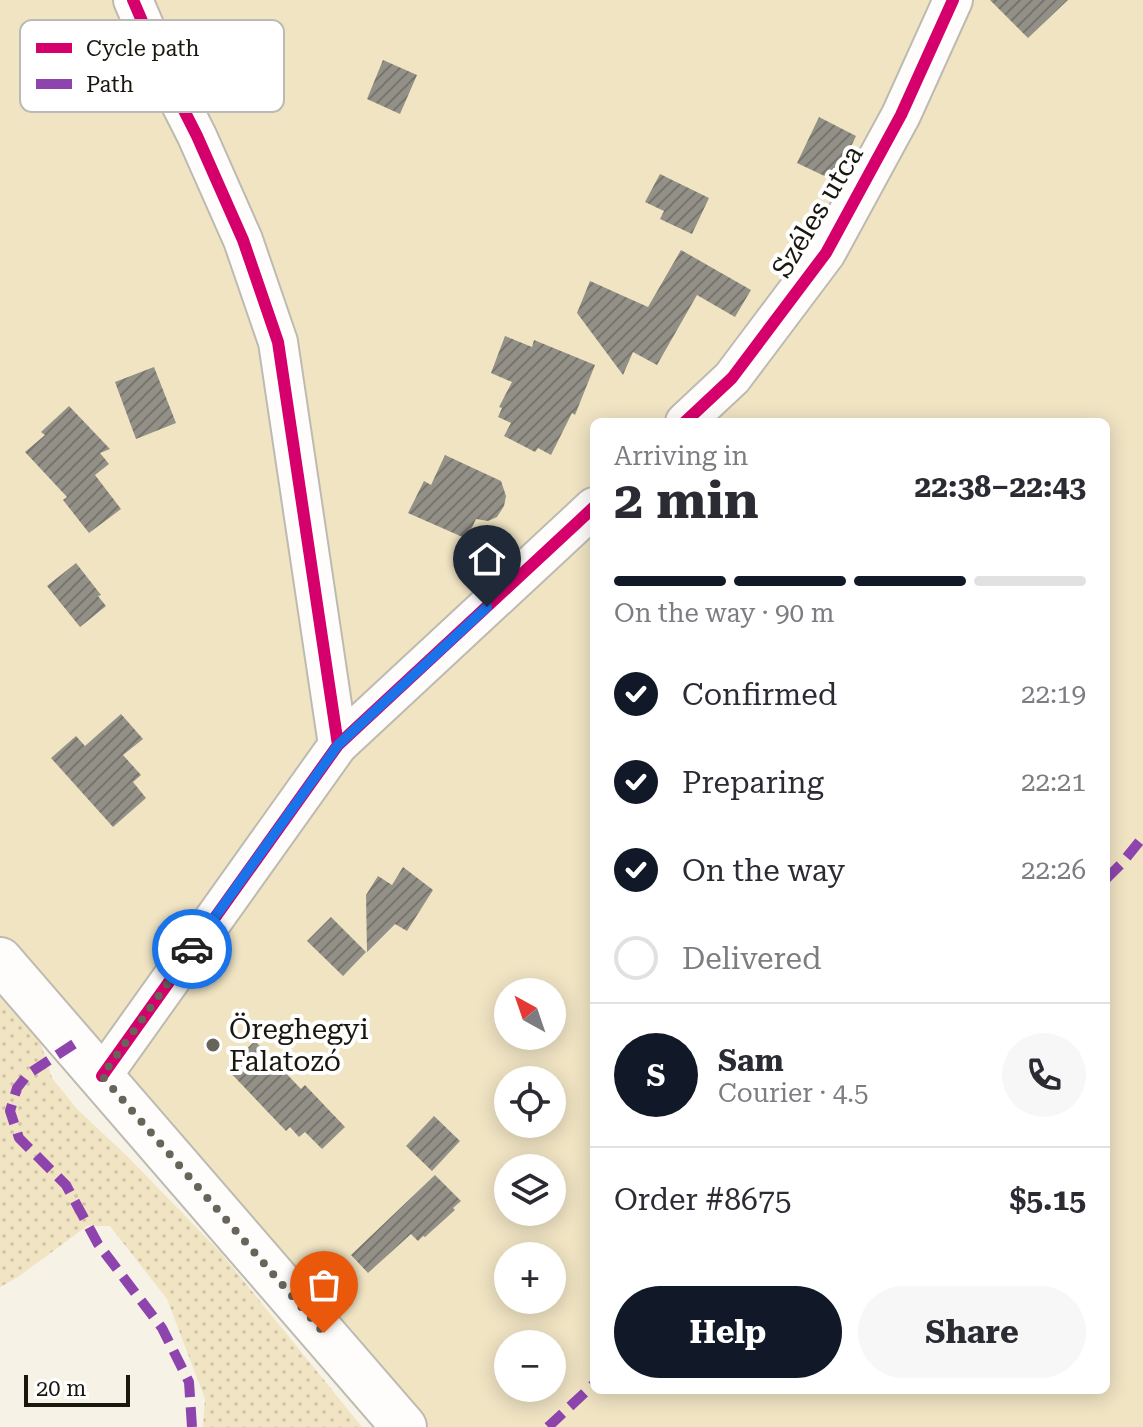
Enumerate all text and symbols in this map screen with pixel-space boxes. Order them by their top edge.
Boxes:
legend [20,20,284,112]
text: Cycle path [86,36,200,61]
text: Path [86,72,134,97]
street label: Széles utca [765,139,870,283]
text: Arriving in [614,441,748,471]
text: 22:38–22:43 [914,469,1086,504]
text: 2 min [614,470,759,531]
pin [453,525,521,607]
icon: home [465,537,509,581]
text: On the way · 90 m [614,598,834,628]
icon: check [614,672,658,716]
text: Confirmed [682,677,837,712]
text: 22:19 [1021,679,1086,709]
icon: check [614,760,658,804]
text: Preparing [682,765,824,800]
text: 22:21 [1021,767,1086,797]
icon: check [614,848,658,892]
text: On the way [682,853,845,888]
text: 22:26 [1021,855,1086,885]
courier [152,909,232,989]
icon: car [170,927,214,971]
text: Delivered [682,941,821,976]
north arrow [494,978,566,1050]
map controls [494,978,566,1402]
place label: Öreghegyi Falatozó [229,1012,369,1078]
button: phone [1002,1033,1086,1117]
marker: Öreghegyi Falatozó [204,1036,222,1054]
text: Sam [718,1043,784,1078]
text: S [647,1058,665,1093]
button: locate [494,1066,566,1138]
text: Courier · 4.5 [718,1078,868,1108]
button: layers [494,1154,566,1226]
text: Order #8675 [614,1182,792,1217]
text: $5.15 [1009,1182,1086,1217]
button: + [494,1242,566,1314]
pin [290,1251,358,1333]
icon: bag [302,1263,346,1307]
button: Help [614,1286,842,1378]
button: Share [858,1286,1086,1378]
button: − [494,1330,566,1402]
scale bar [24,1371,130,1407]
text: 20 m [36,1376,86,1401]

